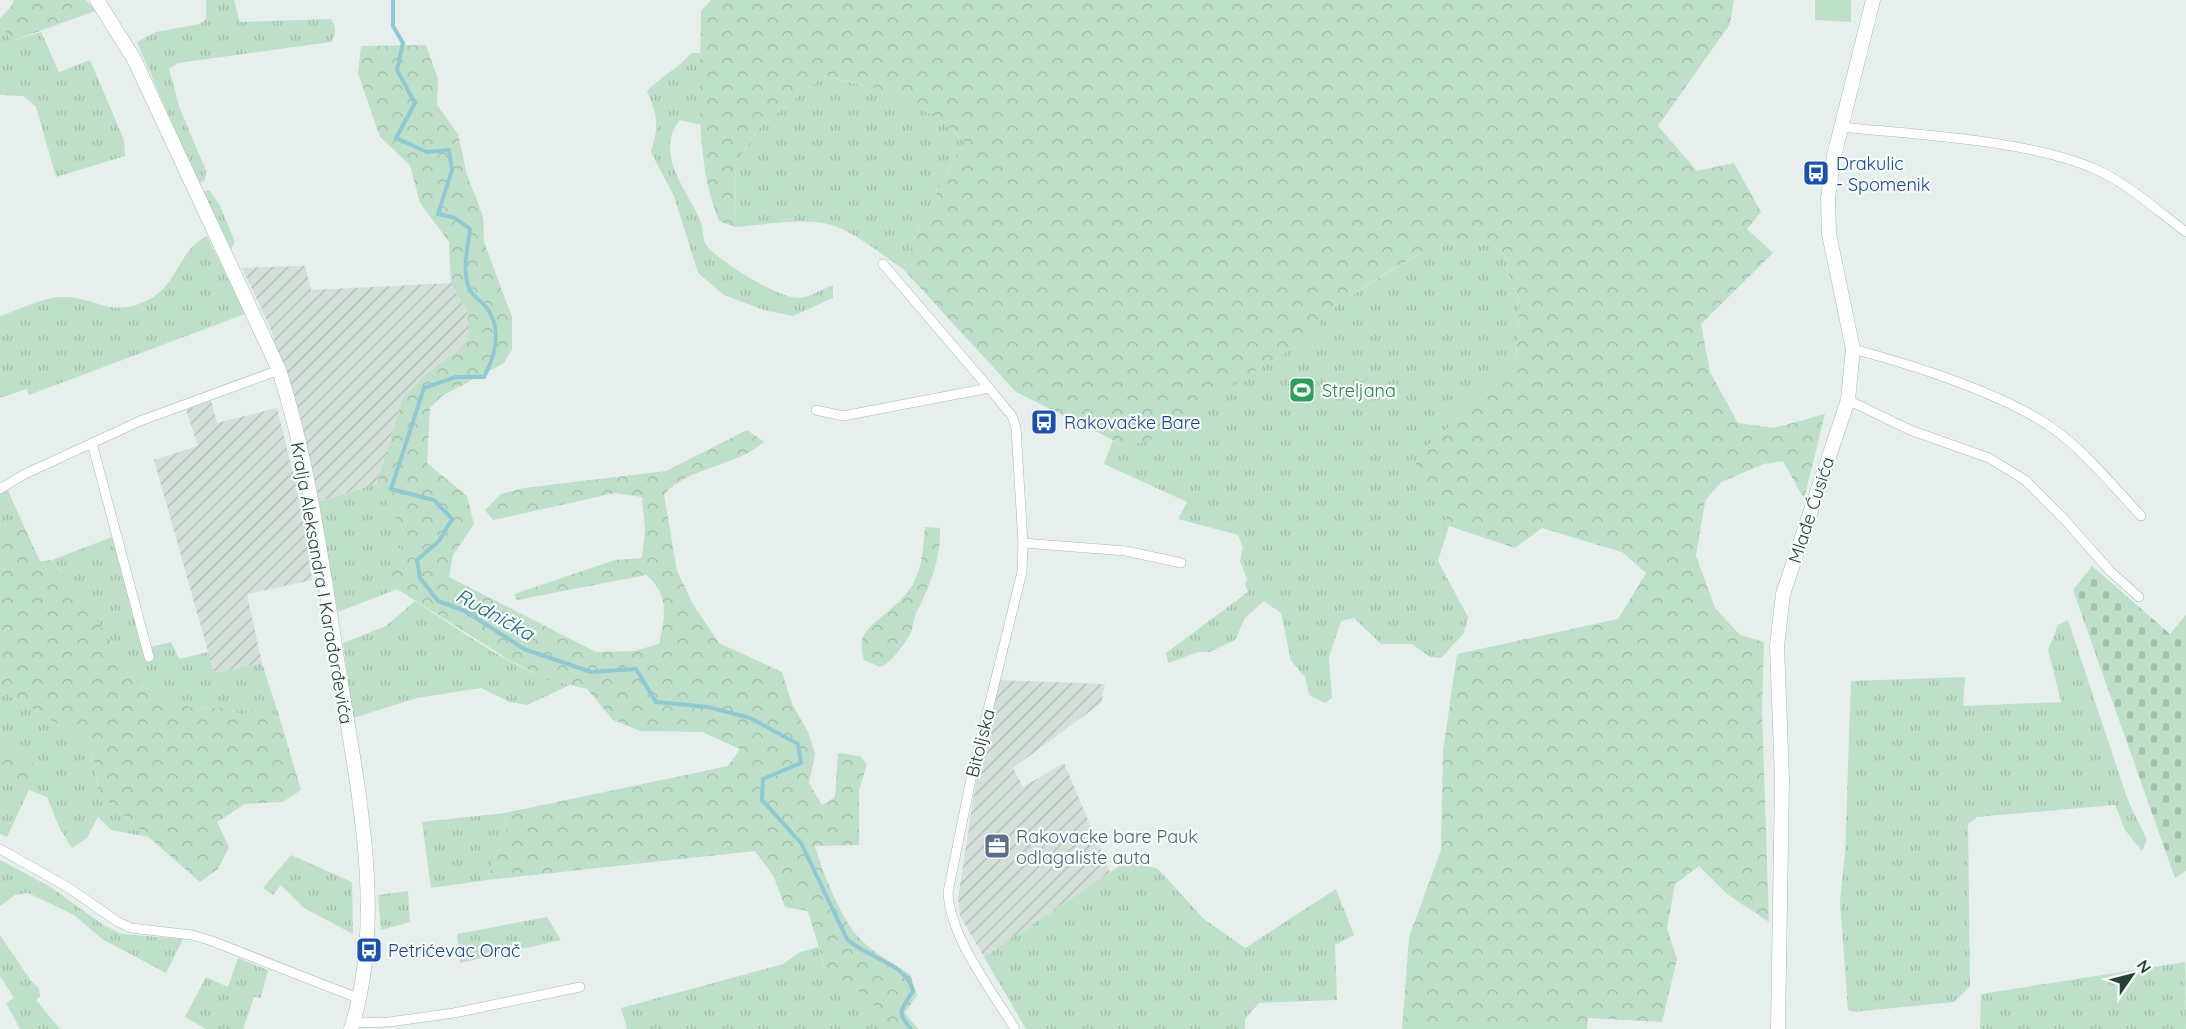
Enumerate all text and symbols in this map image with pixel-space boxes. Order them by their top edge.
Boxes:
place label: Drakulic - Spomenik [1836,152,1930,196]
bus stop icon: Drakulic - Spomenik [1801,158,1831,188]
sports icon: Streljana [1287,375,1317,405]
place label: Streljana [1322,379,1396,402]
bus stop icon: Rakovačke Bare [1029,407,1059,437]
place label: Rakovačke Bare [1064,411,1200,434]
street label: Kralja Aleksandra I Karađorđevića [286,440,358,726]
street label: Mlađe Ćusića [1783,454,1839,566]
water label: Rudnička [451,582,540,647]
street label: Bitoljska [960,706,1000,780]
place label: Rakovacke bare Pauk odlagaliste auta [1016,825,1198,869]
office icon: Rakovacke bare Pauk odlagaliste auta [982,831,1012,861]
bus stop icon: Petrićevac Orač [354,935,384,965]
place label: Petrićevac Orač [388,939,520,962]
north arrow [2102,945,2162,1005]
text: N [2133,956,2156,977]

